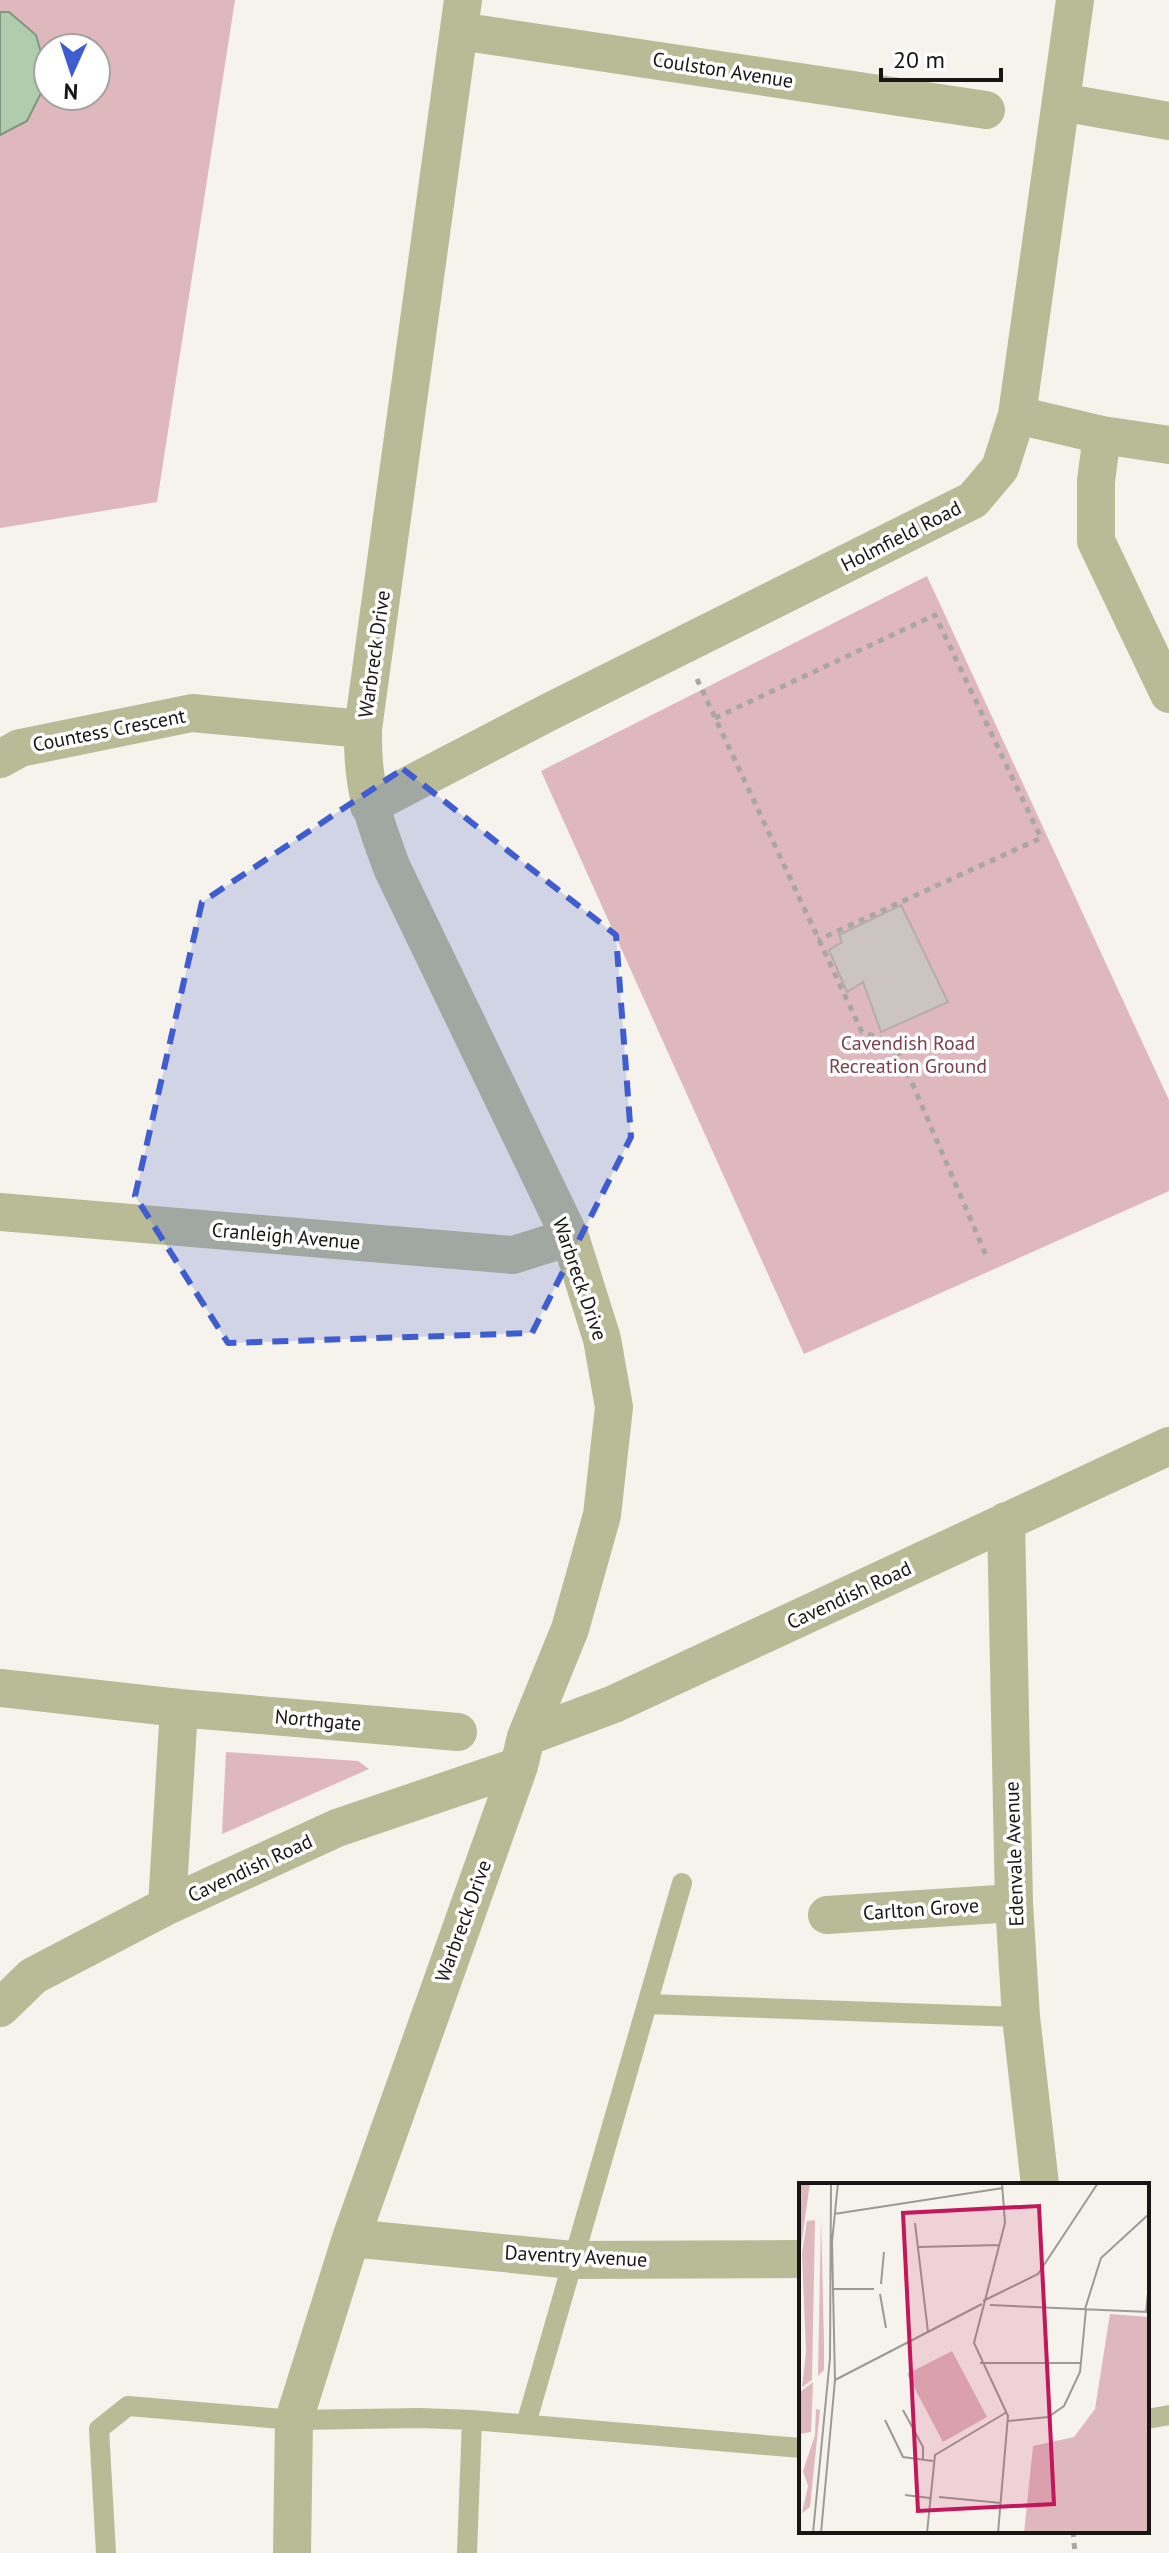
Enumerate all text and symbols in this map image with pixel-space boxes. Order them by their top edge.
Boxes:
north arrow [32,32,112,112]
scale bar [881,32,1001,82]
text: 20 m [893,44,945,75]
street label: Coulston Avenue [651,46,795,94]
text: N [63,78,79,106]
street label: Holmfield Road [837,495,965,577]
street label: Warbreck Drive [352,589,396,719]
street label: Countess Crescent [30,702,188,758]
park label: Cavendish Road Recreation Ground [829,1030,987,1079]
street label: Warbreck Drive [547,1214,613,1344]
street label: Cranleigh Avenue [211,1217,361,1255]
street label: Cavendish Road [782,1555,916,1635]
street label: Northgate [274,1703,362,1737]
street label: Edenvale Avenue [998,1781,1030,1927]
street label: Cavendish Road [183,1828,317,1908]
street label: Warbreck Drive [429,1856,497,1986]
street label: Carlton Grove [862,1892,980,1926]
inset map [799,2183,1149,2533]
street label: Daventry Avenue [504,2239,648,2273]

